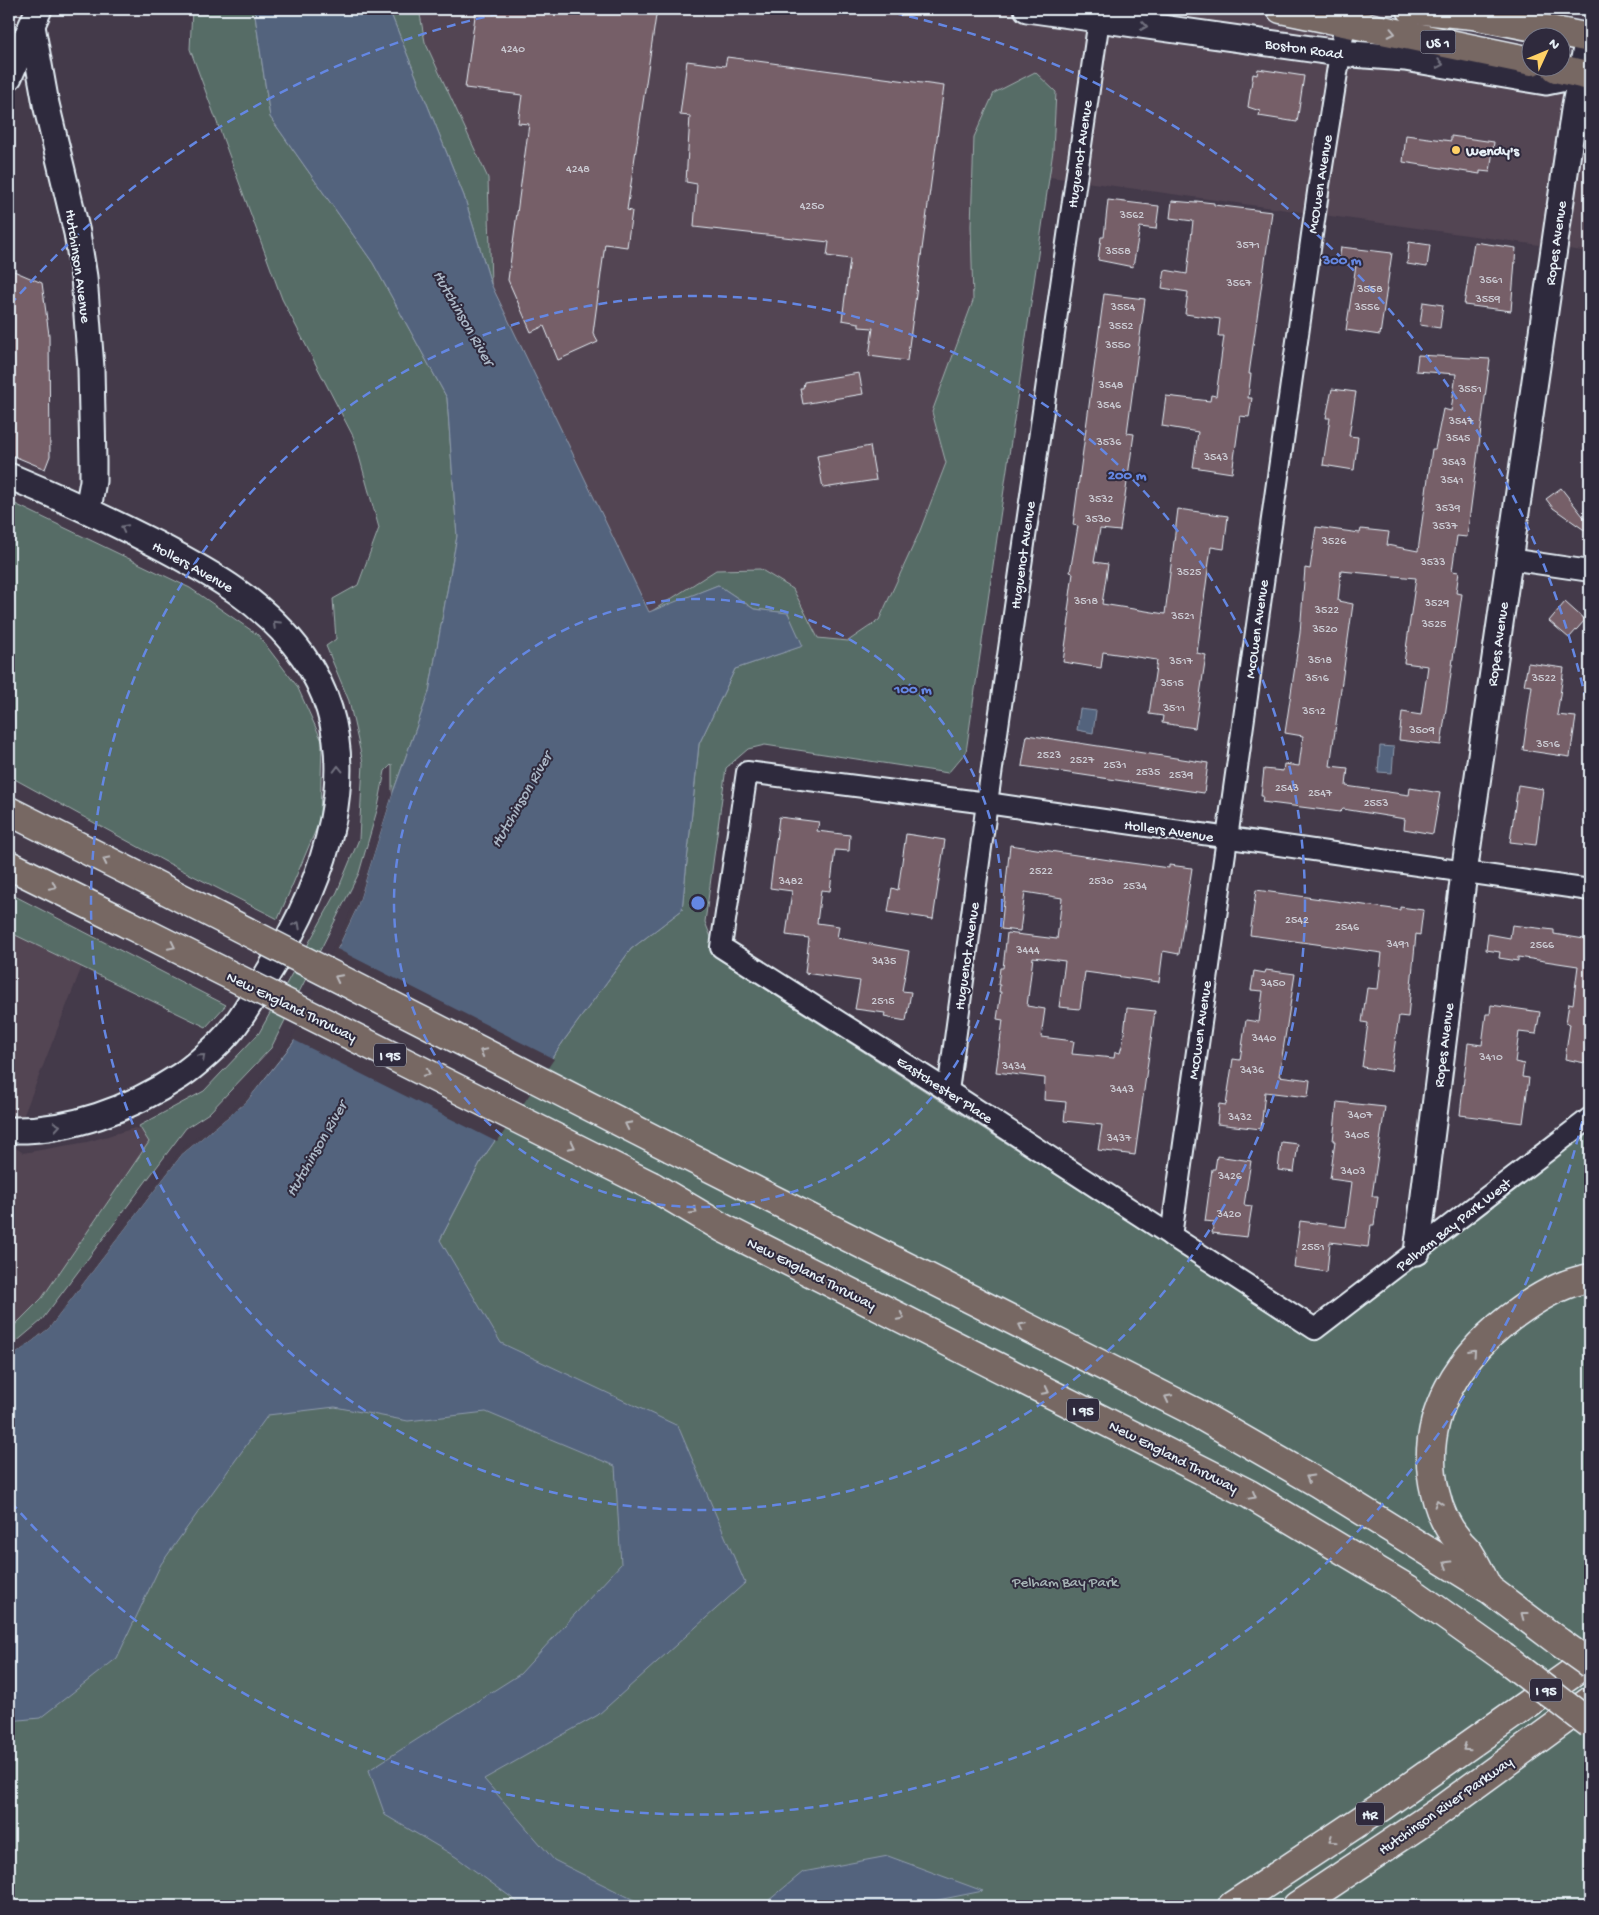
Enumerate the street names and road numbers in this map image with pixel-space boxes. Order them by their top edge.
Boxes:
road number: US 1 [1420,31,1456,54]
street label: Boston Road [1263,35,1345,65]
street label: Huguenot Avenue [1065,99,1097,209]
street label: McOwen Avenue [1304,133,1338,235]
street label: Ropes Avenue [1542,200,1572,287]
street label: Hutchinson Avenue [60,208,94,324]
street label: Huguenot Avenue [1008,500,1040,610]
street label: Hollers Avenue [148,538,236,598]
street label: McOwen Avenue [1242,578,1274,680]
street label: Ropes Avenue [1484,601,1514,688]
street label: Hollers Avenue [1123,817,1215,847]
street label: Huguenot Avenue [952,901,984,1011]
street label: New England Thruway [223,969,360,1047]
street label: McOwen Avenue [1185,979,1217,1081]
street label: Ropes Avenue [1431,1002,1459,1089]
road number: I 95 [374,1044,406,1066]
street label: Eastchester Place [892,1053,996,1129]
street label: Pelham Bay Park West [1392,1174,1517,1277]
street label: New England Thruway [744,1234,879,1315]
road number: I 95 [1067,1398,1099,1422]
street label: New England Thruway [1106,1417,1241,1498]
road number: I 95 [1530,1678,1562,1702]
street label: Hutchinson River Parkway [1376,1753,1517,1860]
road number: HR [1356,1802,1384,1826]

